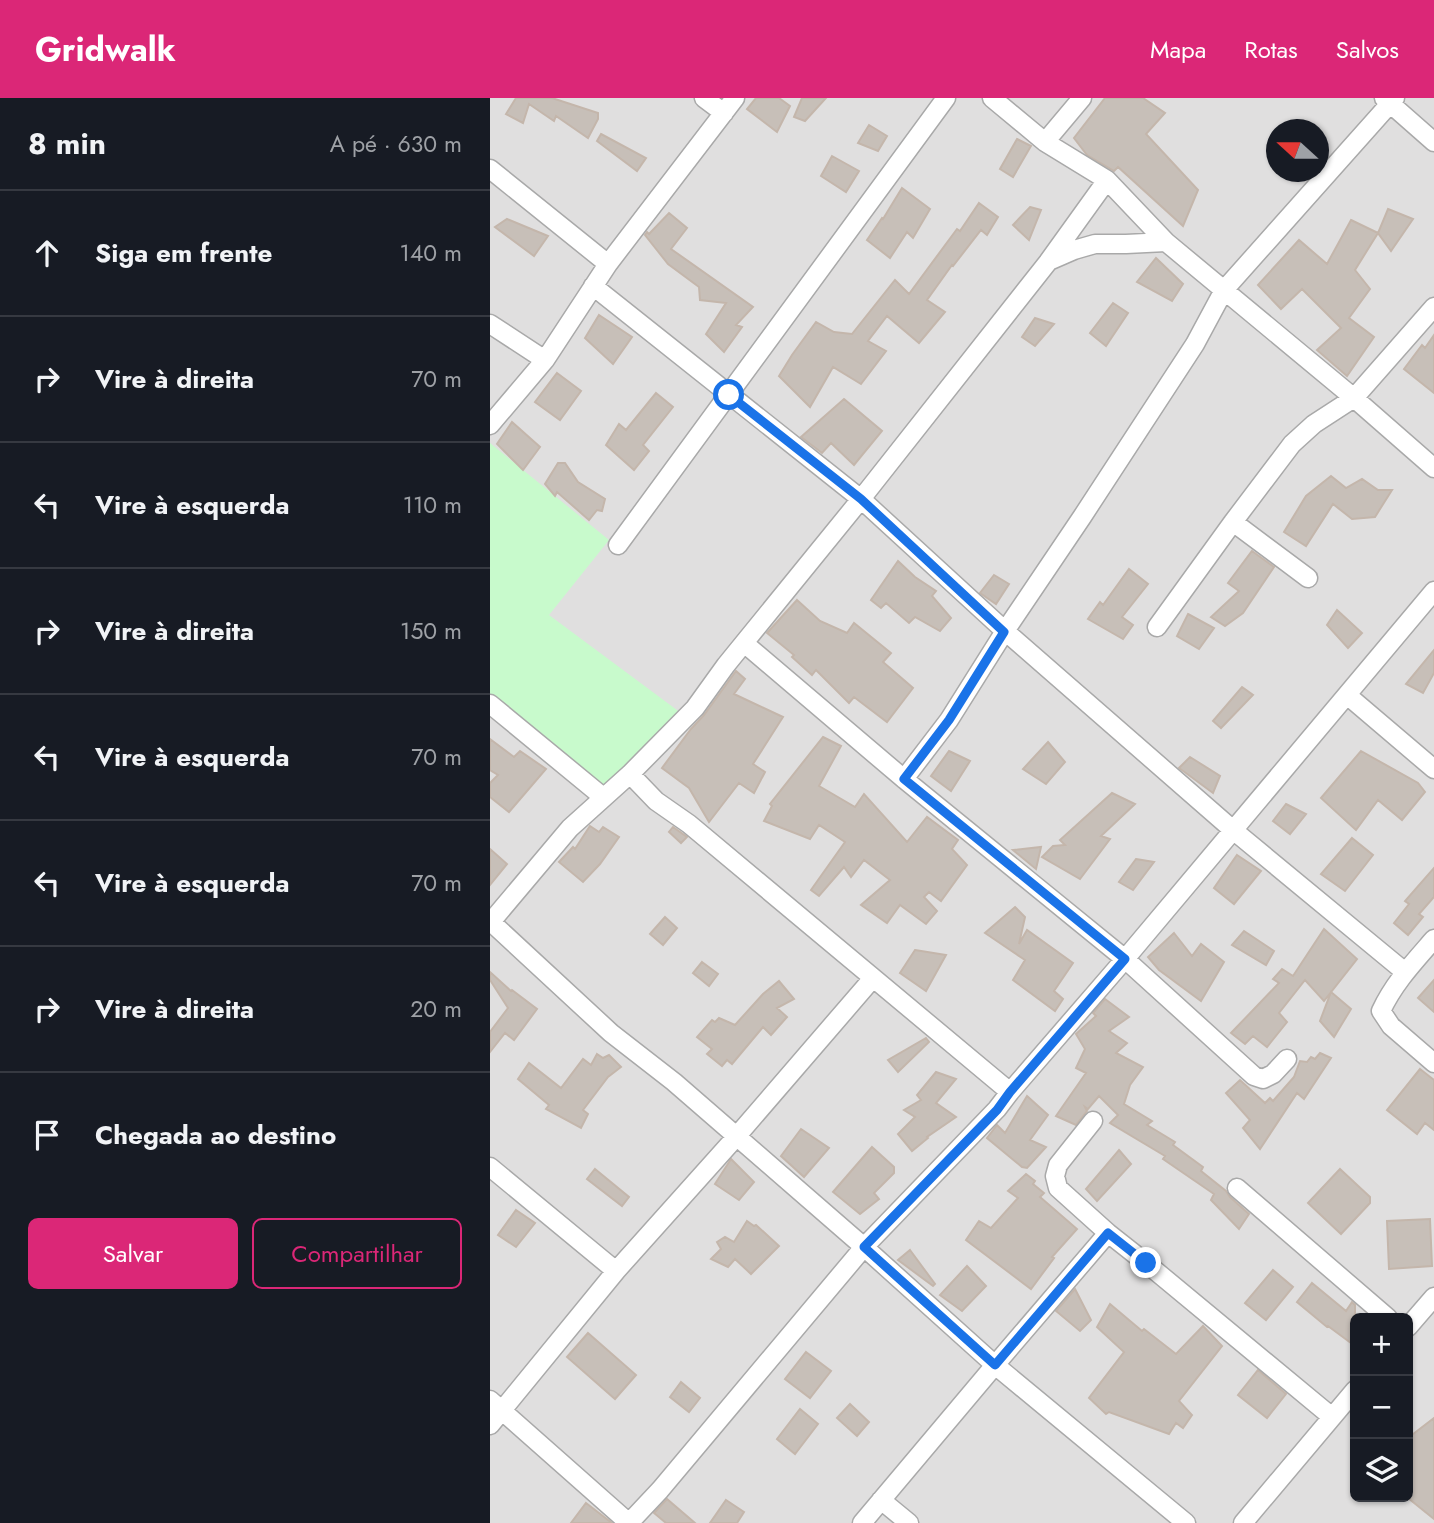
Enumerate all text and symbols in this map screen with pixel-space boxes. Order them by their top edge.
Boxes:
text: Gridwalk [35,26,176,73]
text: Mapa [1150,32,1206,67]
text: Rotas [1244,32,1298,67]
text: Salvos [1336,32,1399,67]
north arrow [1266,119,1329,182]
text: 8 min [28,122,106,165]
text: A pé · 630 m [330,127,462,161]
icon: ahead [28,234,66,272]
text: Siga em frente [95,234,272,272]
text: 140 m [400,236,462,270]
icon: right [28,360,66,398]
text: Vire à direita [95,360,254,398]
text: 70 m [411,362,462,396]
route start [713,379,744,410]
icon: left [28,486,66,524]
text: Vire à esquerda [95,486,290,524]
text: 110 m [403,488,462,522]
icon: right [28,612,66,650]
text: Vire à direita [95,612,254,650]
text: 150 m [400,614,462,648]
icon: left [28,738,66,776]
text: Vire à esquerda [95,738,290,776]
text: 70 m [411,740,462,774]
icon: left [28,864,66,902]
text: Vire à esquerda [95,864,290,902]
text: 70 m [411,866,462,900]
icon: right [28,990,66,1028]
text: Vire à direita [95,990,254,1028]
text: 20 m [410,992,462,1026]
icon: arrive [28,1116,66,1154]
text: Chegada ao destino [95,1116,336,1154]
button: Salvar [28,1218,238,1289]
button: Compartilhar [252,1218,462,1289]
route end [1130,1247,1161,1278]
map controls [1350,1313,1413,1502]
button: + [1350,1313,1413,1376]
button: − [1350,1376,1413,1439]
button: layers [1350,1439,1413,1502]

